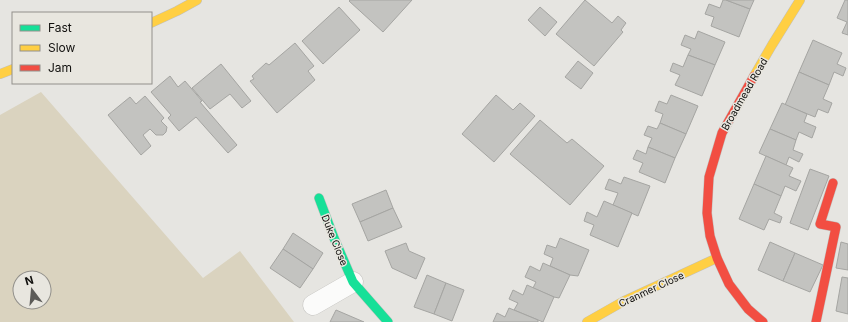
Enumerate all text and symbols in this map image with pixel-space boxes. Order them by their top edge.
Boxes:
legend [12,12,152,84]
text: Fast [48,20,72,35]
text: Slow [48,40,76,55]
street label: Broadmead Road [718,56,770,132]
text: Jam [48,60,72,75]
street label: Duke Close [319,213,351,267]
street label: Cranmer Close [616,269,686,309]
north arrow [12,270,52,310]
text: N [23,273,35,288]

